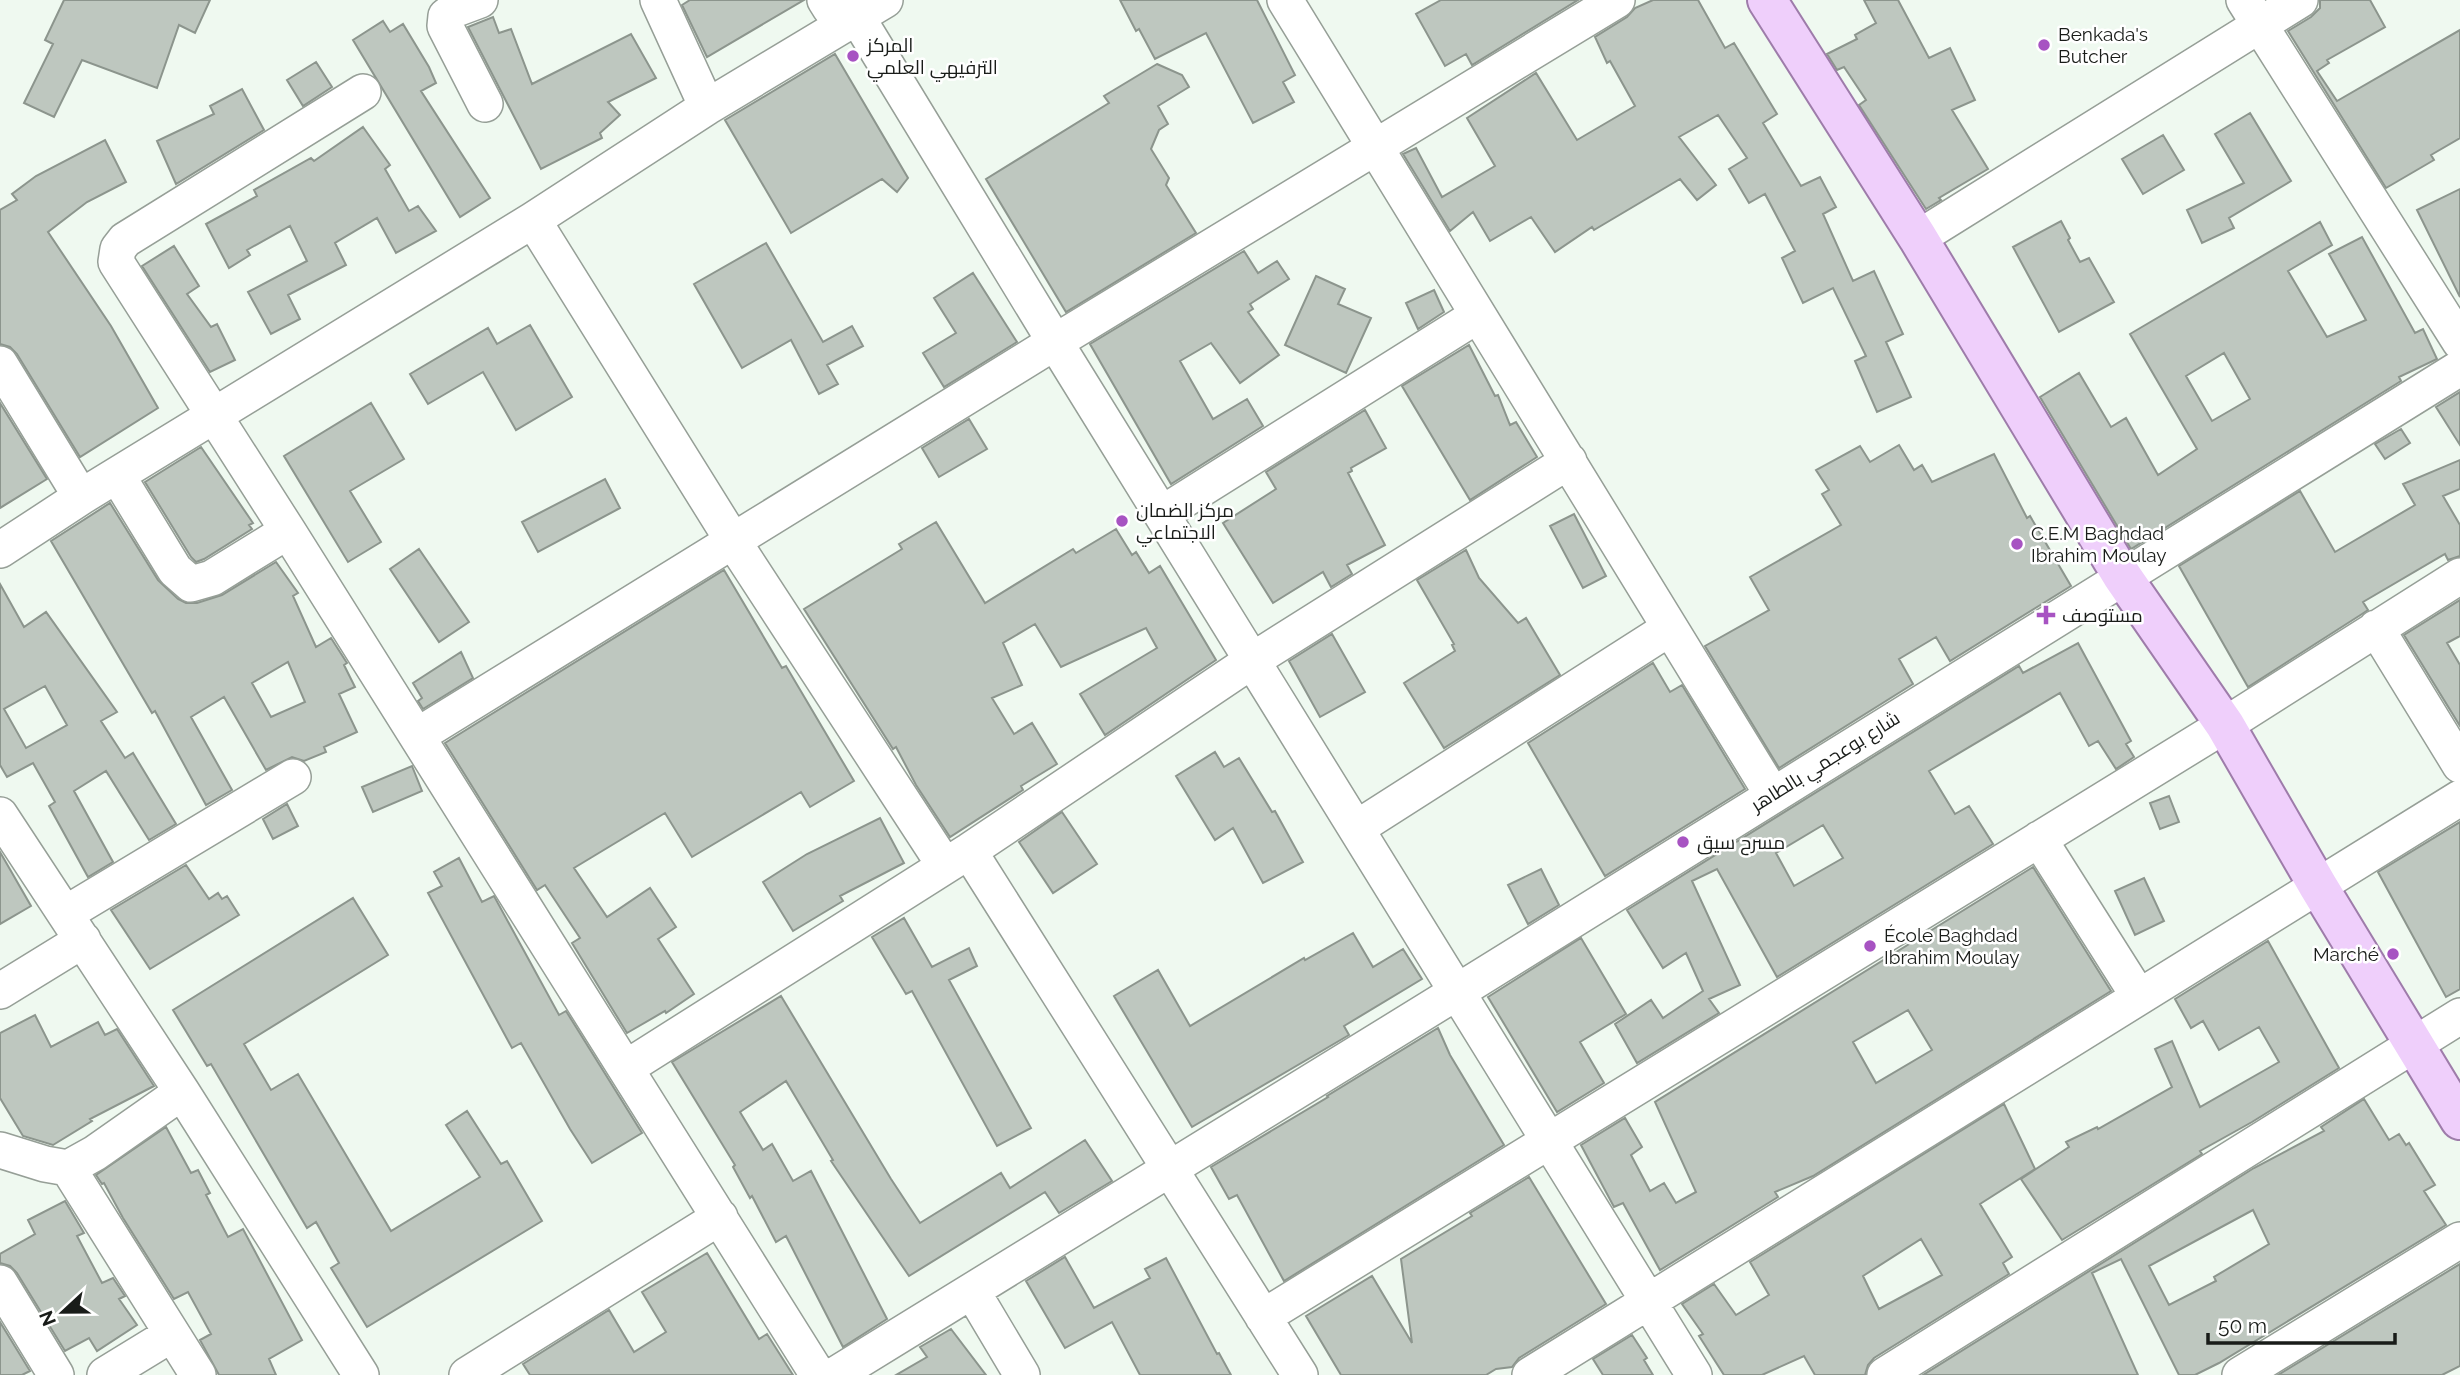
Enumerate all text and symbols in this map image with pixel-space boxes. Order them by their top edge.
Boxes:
place label: Benkada's Butcher [2058,23,2148,67]
place label: المركز الترفيهي العلمي [866,34,998,82]
marker: Benkada's Butcher [2036,37,2052,53]
marker: المركز الترفيهي العلمي [845,48,861,64]
place label: مركز الضمان الاجتماعي [1136,499,1234,547]
marker: مركز الضمان الاجتماعي [1114,513,1130,529]
place label: C.E.M Baghdad Ibrahim Moulay [2031,522,2167,566]
marker: C.E.M Baghdad Ibrahim Moulay [2009,536,2025,552]
place label: مستوصف [2062,604,2143,627]
marker: مستوصف [2036,605,2056,625]
street label: شارع بوعجمي بالطاهر [1746,706,1906,820]
place label: مسرح سيق [1697,831,1785,856]
marker: مسرح سيق [1675,834,1691,850]
place label: École Baghdad Ibrahim Moulay [1884,924,2020,968]
marker: École Baghdad Ibrahim Moulay [1862,938,1878,954]
place label: Marché [2313,943,2379,965]
marker: Marché [2385,946,2401,962]
north arrow [28,1277,98,1347]
scale bar [2208,1302,2395,1346]
text: N [34,1308,60,1329]
text: 50 m [2218,1313,2267,1338]

